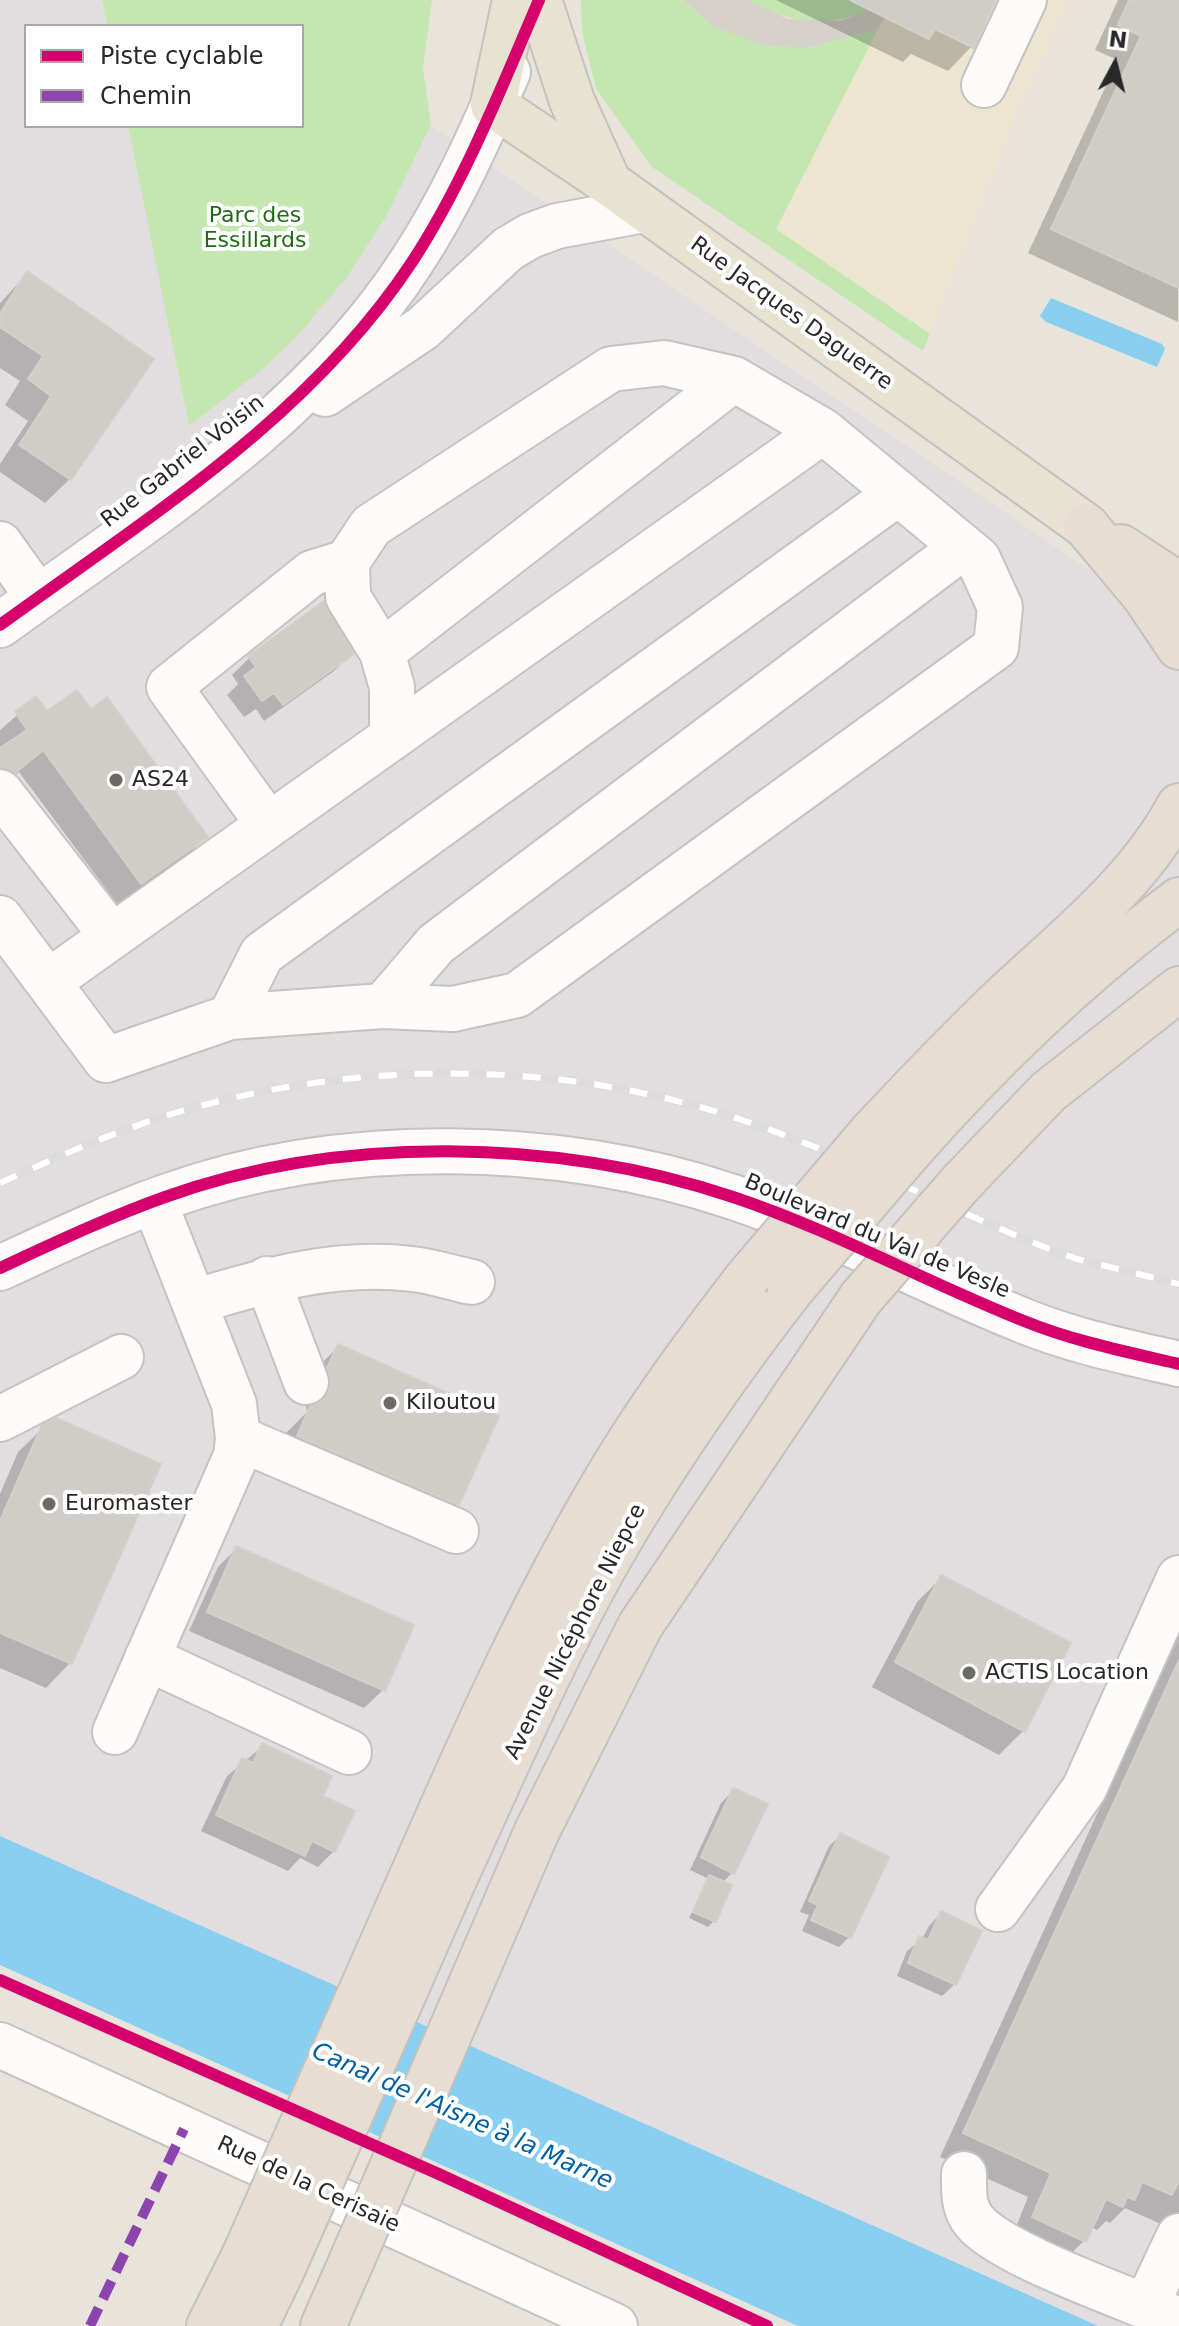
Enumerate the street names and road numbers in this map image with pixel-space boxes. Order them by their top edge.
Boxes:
street label: Rue Jacques Daguerre [685,232,897,396]
street label: Rue Gabriel Voisin [96,390,270,534]
street label: Boulevard du Val de Vesle [740,1169,1014,1305]
street label: Avenue Nicéphore Niepce [500,1500,652,1764]
street label: Rue de la Cerisaie [212,2131,404,2239]

